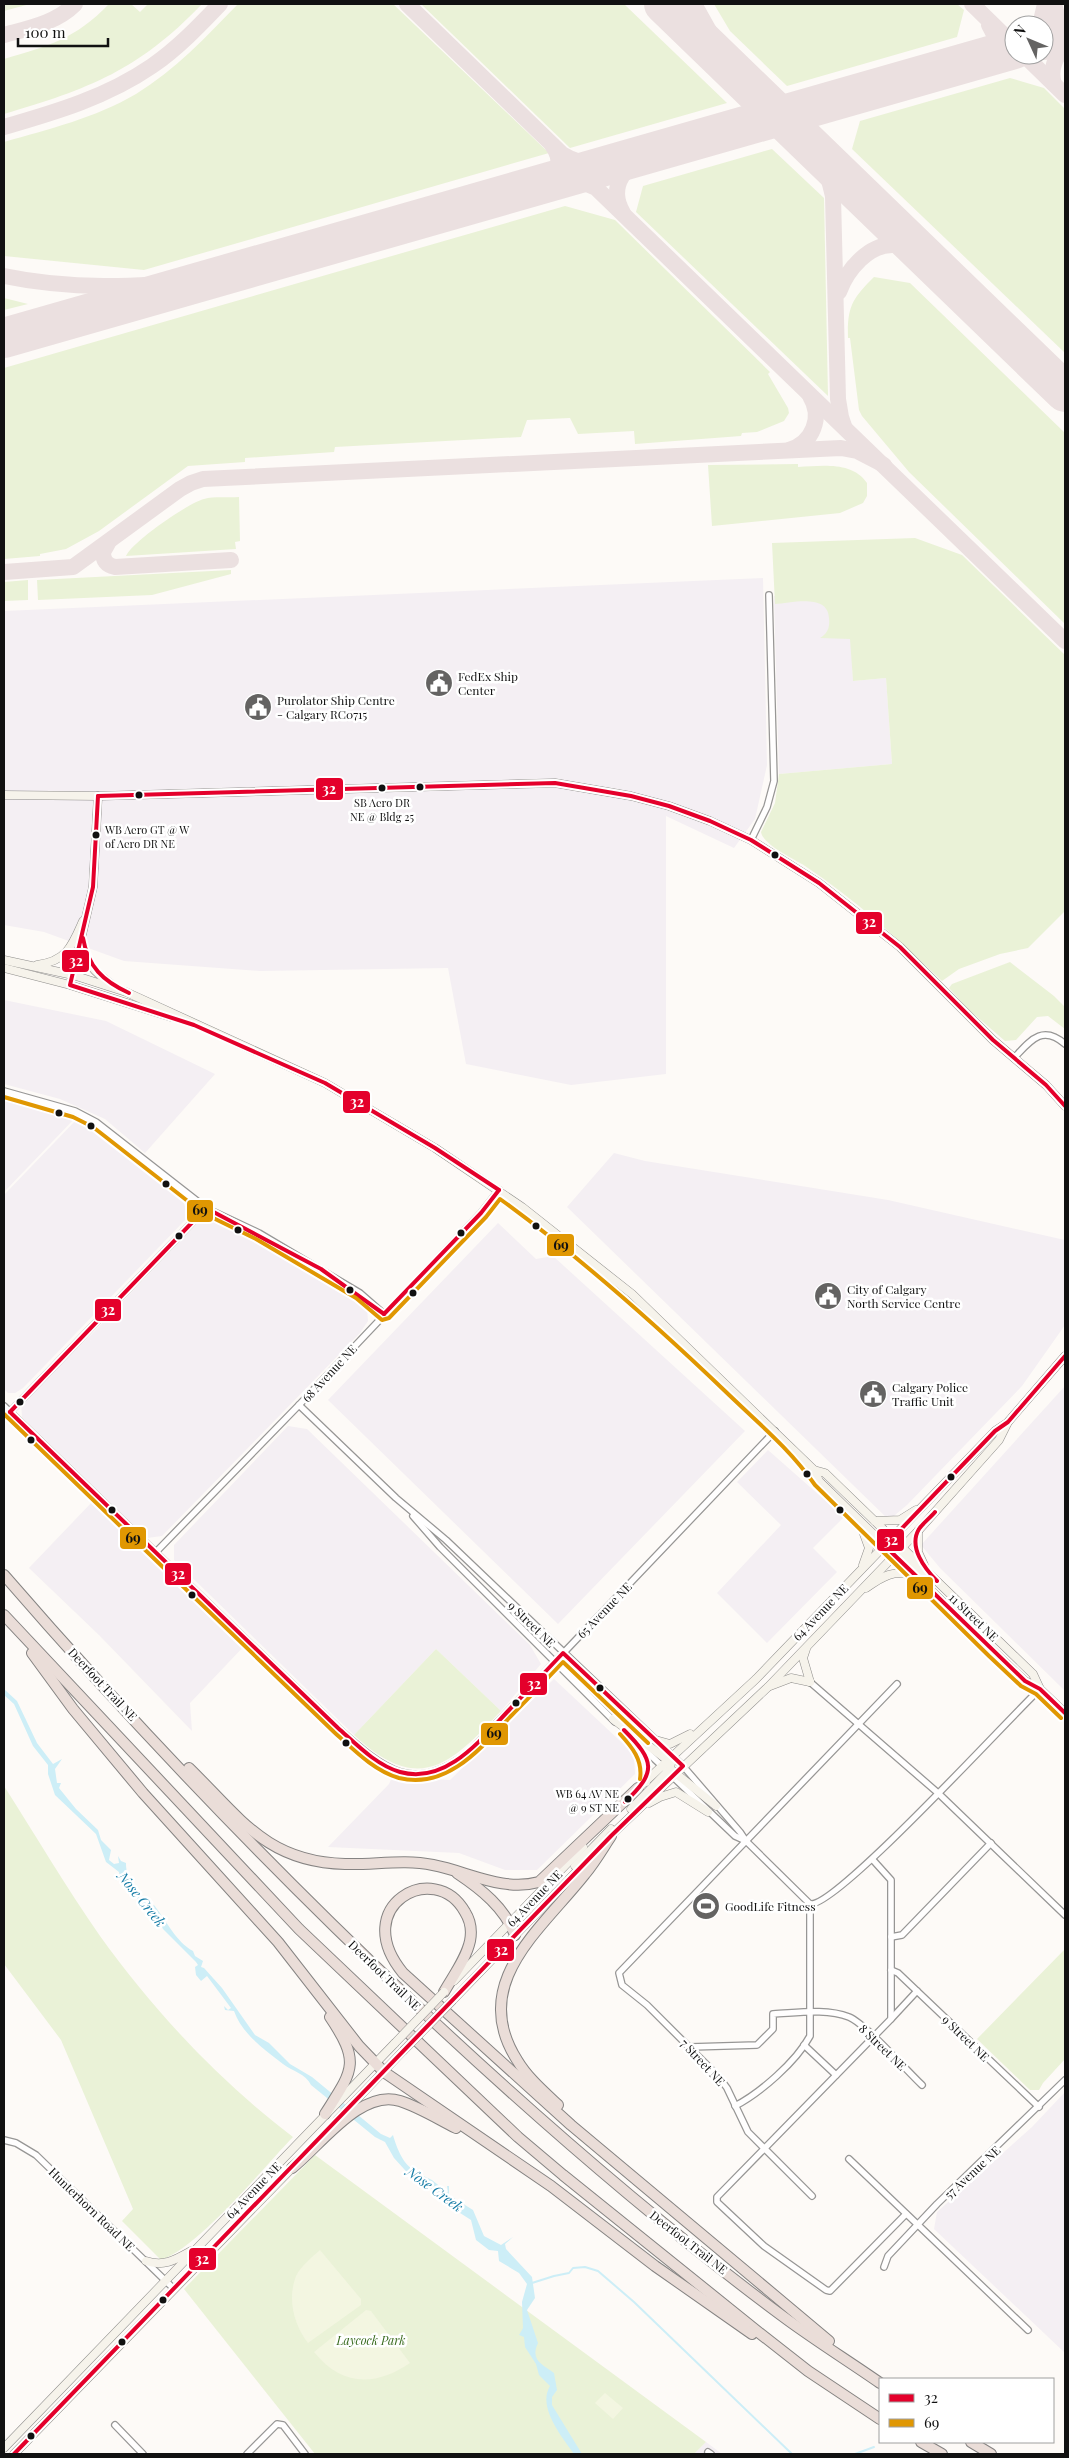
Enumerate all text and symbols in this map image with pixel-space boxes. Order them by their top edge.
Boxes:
scale bar [18,15,108,47]
north arrow [1004,15,1054,65]
text: N [1009,20,1030,41]
text: 100 m [25,22,66,42]
public building icon: FedEx Ship Center [424,668,454,698]
place label: FedEx Ship Center [458,668,518,698]
public building icon: Purolator Ship Centre - Calgary RC0715 [243,692,273,722]
place label: Purolator Ship Centre - Calgary RC0715 [277,692,395,722]
line badge: 32 [315,777,344,801]
text: 32 [322,779,336,798]
unlabelled marker [415,782,425,792]
marker: SB Aero DR NE @ Bldg 25 [377,783,387,793]
unlabelled marker [134,790,144,800]
place label: SB Aero DR NE @ Bldg 25 [350,795,415,824]
place label: WB Aero GT @ W of Aero DR NE [104,822,189,851]
marker: WB Aero GT @ W of Aero DR NE [91,830,101,840]
unlabelled marker [770,850,780,860]
line badge: 32 [855,911,883,935]
text: 32 [862,912,876,931]
line badge: 32 [61,949,90,973]
text: 32 [69,951,83,970]
line badge: 32 [342,1090,371,1114]
text: 32 [350,1092,364,1111]
unlabelled marker [54,1108,64,1118]
unlabelled marker [86,1121,96,1131]
unlabelled marker [161,1179,171,1189]
line badge: 69 [186,1199,214,1223]
text: 69 [192,1200,208,1219]
unlabelled marker [531,1221,541,1231]
unlabelled marker [233,1225,243,1235]
unlabelled marker [456,1228,466,1238]
unlabelled marker [174,1231,184,1241]
line badge: 69 [546,1233,575,1257]
text: 69 [553,1235,569,1254]
public building icon: City of Calgary North Service Centre [813,1281,843,1311]
place label: City of Calgary North Service Centre [847,1281,961,1311]
unlabelled marker [345,1285,355,1295]
unlabelled marker [408,1288,418,1298]
line badge: 32 [94,1298,122,1322]
text: 32 [101,1300,115,1319]
street label: 68 Avenue NE [298,1341,360,1405]
public building icon: Calgary Police Traffic Unit [858,1379,888,1409]
place label: Calgary Police Traffic Unit [892,1379,968,1409]
unlabelled marker [15,1397,25,1407]
unlabelled marker [26,1435,36,1445]
unlabelled marker [802,1469,812,1479]
unlabelled marker [946,1472,956,1482]
unlabelled marker [107,1505,117,1515]
unlabelled marker [835,1505,845,1515]
line badge: 69 [119,1526,147,1550]
text: 69 [125,1528,141,1547]
line badge: 32 [876,1528,905,1552]
text: 32 [884,1530,898,1549]
line badge: 32 [164,1562,192,1586]
text: 32 [171,1564,185,1583]
line badge: 69 [906,1576,934,1600]
text: 69 [912,1578,928,1597]
street label: 65 Avenue NE [573,1579,635,1641]
street label: 64 Avenue NE [789,1580,851,1644]
street label: 11 Street NE [946,1589,1002,1645]
unlabelled marker [187,1590,197,1600]
street label: 9 Street NE [505,1597,559,1651]
street label: Deerfoot Trail NE [65,1644,141,1724]
line badge: 32 [519,1672,548,1696]
text: 32 [527,1674,541,1693]
unlabelled marker [595,1683,605,1693]
unlabelled marker [511,1698,521,1708]
line badge: 69 [480,1722,509,1746]
text: 69 [486,1723,502,1742]
unlabelled marker [341,1738,351,1748]
place label: WB 64 AV NE @ 9 ST NE [555,1786,619,1815]
marker: WB 64 AV NE @ 9 ST NE [623,1794,633,1804]
water label: Nose Creek [113,1866,170,1931]
street label: 64 Avenue NE [503,1866,565,1930]
sports icon: GoodLife Fitness [691,1891,721,1921]
place label: GoodLife Fitness [725,1898,816,1914]
street label: Deerfoot Trail NE [346,1936,424,2014]
line badge: 32 [486,1938,515,1962]
text: 32 [494,1940,508,1959]
street label: 9 Street NE [939,2011,993,2065]
street label: 8 Street NE [856,2020,910,2074]
street label: 7 Street NE [677,2035,729,2089]
street label: 57 Avenue NE [941,2142,1003,2202]
street label: 64 Avenue NE [222,2158,284,2222]
water label: Nose Creek [401,2161,467,2216]
street label: Hunterhorn Road NE [46,2164,138,2254]
street label: Deerfoot Trail NE [647,2207,731,2277]
line badge: 32 [188,2247,217,2271]
text: 32 [195,2249,209,2268]
unlabelled marker [158,2295,168,2305]
park label: Laycock Park [335,2332,406,2348]
unlabelled marker [117,2337,127,2347]
legend [879,2378,1054,2443]
text: 32 [924,2387,938,2407]
text: 69 [924,2412,939,2432]
unlabelled marker [26,2431,36,2441]

